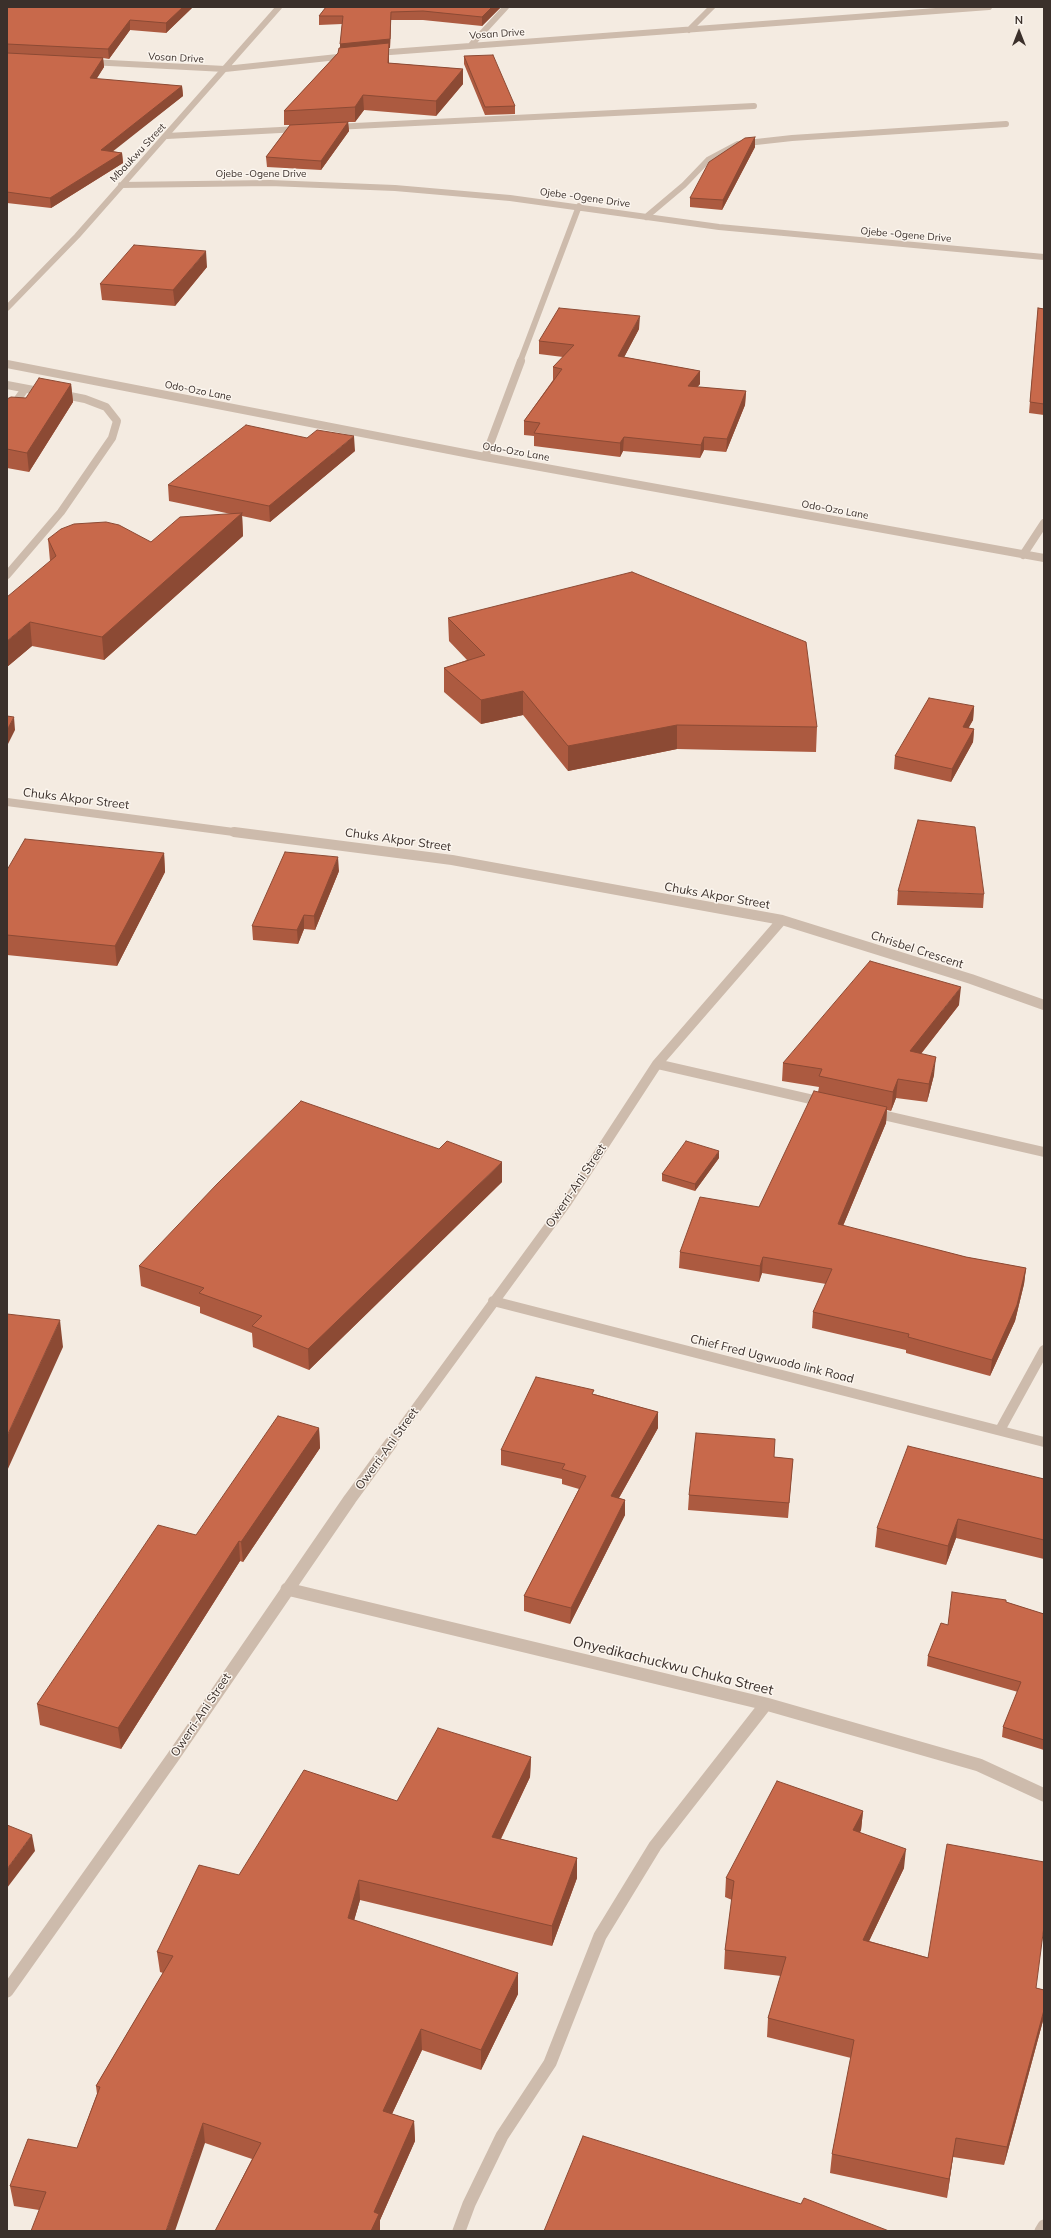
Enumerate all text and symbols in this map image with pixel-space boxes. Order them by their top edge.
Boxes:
north arrow [999,12,1039,52]
text: N [1015,13,1023,27]
street label: Vosan Drive [469,26,525,42]
street label: Vosan Drive [148,51,204,65]
street label: Mbaukwu Street [108,121,168,185]
street label: Ojebe -Ogene Drive [215,168,307,180]
street label: Ojebe -Ogene Drive [539,186,631,210]
street label: Ojebe -Ogene Drive [860,225,952,245]
street label: Odo-Ozo Lane [164,379,232,403]
street label: Odo-Ozo Lane [482,440,550,464]
street label: Odo-Ozo Lane [801,498,869,522]
street label: Chuks Akpor Street [22,785,130,813]
street label: Chuks Akpor Street [344,825,452,855]
street label: Chuks Akpor Street [663,880,771,912]
street label: Chrisbel Crescent [869,928,965,972]
street label: Owerri-Ani Street [543,1142,609,1230]
street label: Chief Fred Ugwuodo link Road [689,1332,855,1386]
street label: Owerri-Ani Street [352,1405,422,1493]
street label: Onyedikachuckwu Chuka Street [571,1633,775,1699]
street label: Owerri-Ani Street [168,1671,234,1759]

